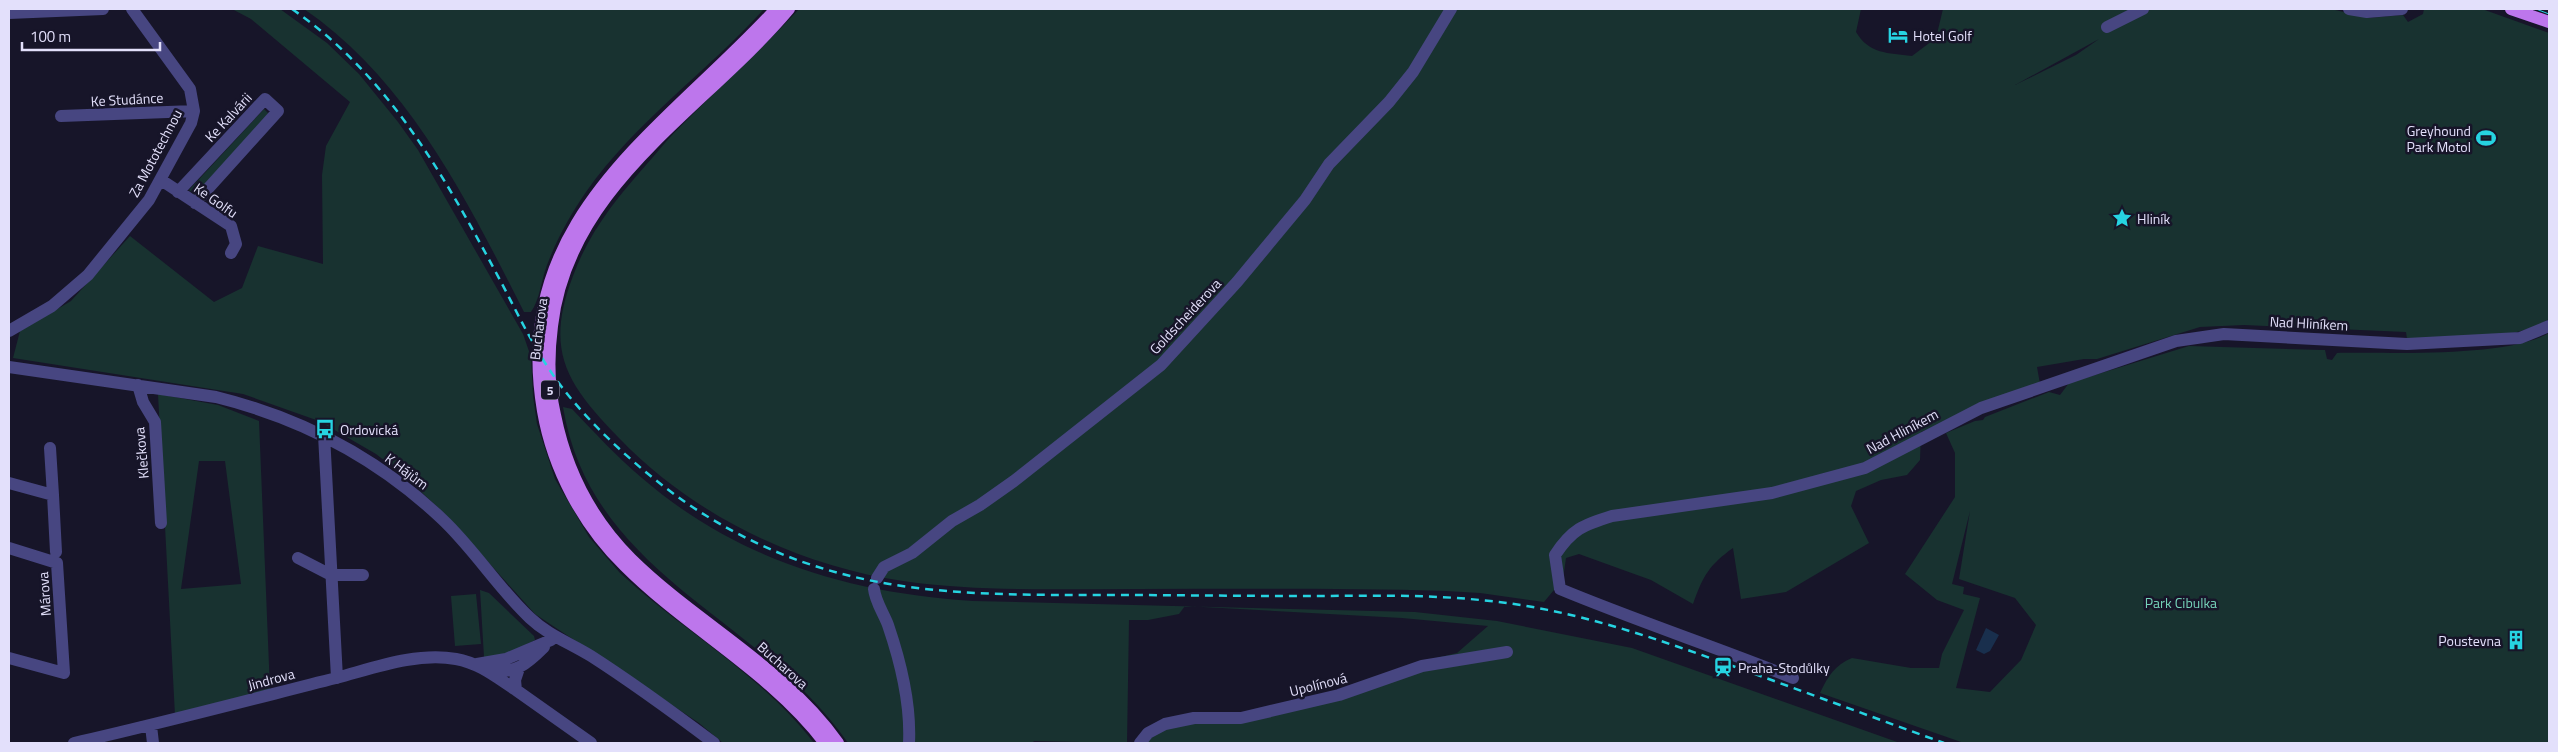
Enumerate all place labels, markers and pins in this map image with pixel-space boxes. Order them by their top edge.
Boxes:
hotel icon: Hotel Golf [1887,24,1909,46]
place label: Hotel Golf [1913,25,1972,46]
place label: Greyhound Park Motol [2407,120,2471,157]
sports icon: Greyhound Park Motol [2475,127,2497,149]
place icon: Hliník [2111,207,2133,229]
place label: Hliník [2137,208,2170,229]
bus stop icon: Ordovická [314,418,336,440]
place label: Ordovická [340,419,398,440]
building icon: Poustevna [2505,629,2527,651]
place label: Poustevna [2438,630,2501,651]
station icon: Praha-Stodůlky [1712,656,1734,678]
place label: Praha-Stodůlky [1738,657,1830,678]

